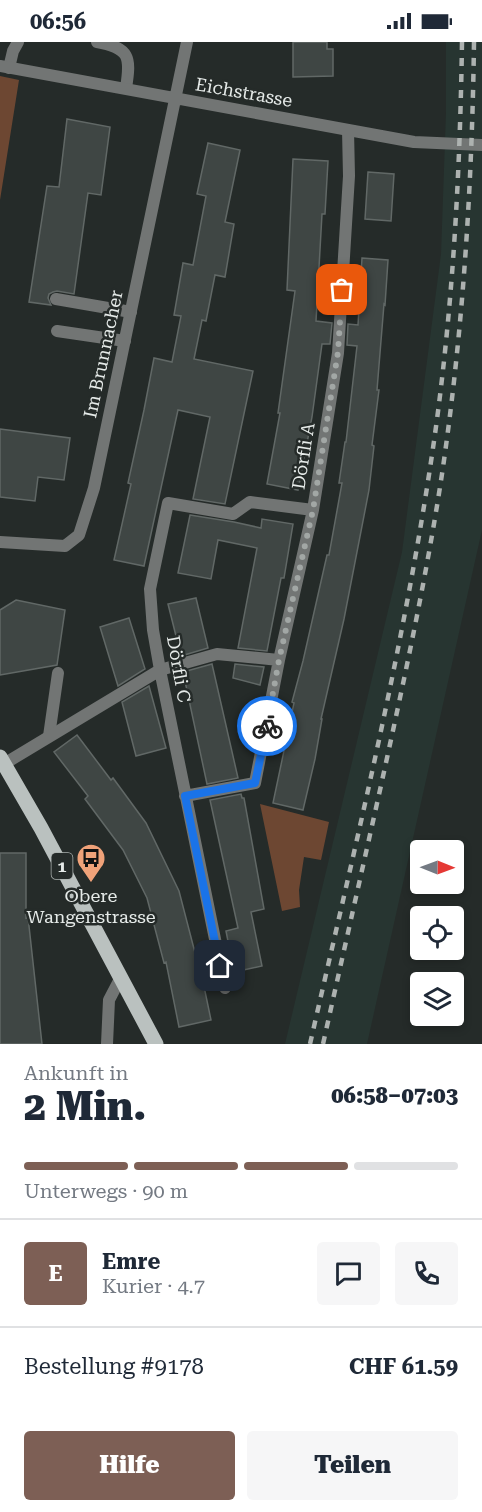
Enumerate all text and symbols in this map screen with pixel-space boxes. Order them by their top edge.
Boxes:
text: 06:56 [30,9,86,34]
street label: Eichstrasse [194,73,294,111]
pin [316,264,367,315]
icon: bag [325,273,358,306]
street label: Im Brunnacher [79,288,127,420]
street label: Dörfli A [287,421,319,491]
street label: Dörfli C [163,634,195,704]
courier [237,696,297,756]
icon: bike [251,710,284,743]
north arrow [410,840,464,894]
map controls [410,840,464,1026]
bus stop icon: Obere Wangenstrasse [75,842,107,884]
road number: 1 [52,853,72,879]
place label: Obere Wangenstrasse [26,885,156,927]
button: locate [410,906,464,960]
pin [194,940,245,991]
icon: home [203,949,236,982]
button: layers [410,972,464,1026]
text: Ankunft in [24,1061,128,1085]
text: 06:58–07:03 [331,1083,458,1108]
text: 2 Min. [24,1084,146,1130]
text: Unterwegs · 90 m [24,1179,188,1203]
button: chat [317,1242,380,1305]
button: phone [395,1242,458,1305]
text: Emre [102,1249,160,1274]
text: E [48,1261,63,1286]
text: Kurier · 4.7 [102,1274,205,1298]
text: Bestellung #9178 [24,1354,204,1379]
text: CHF 61.59 [349,1354,458,1379]
button: Hilfe [24,1431,235,1500]
button: Teilen [247,1431,458,1500]

